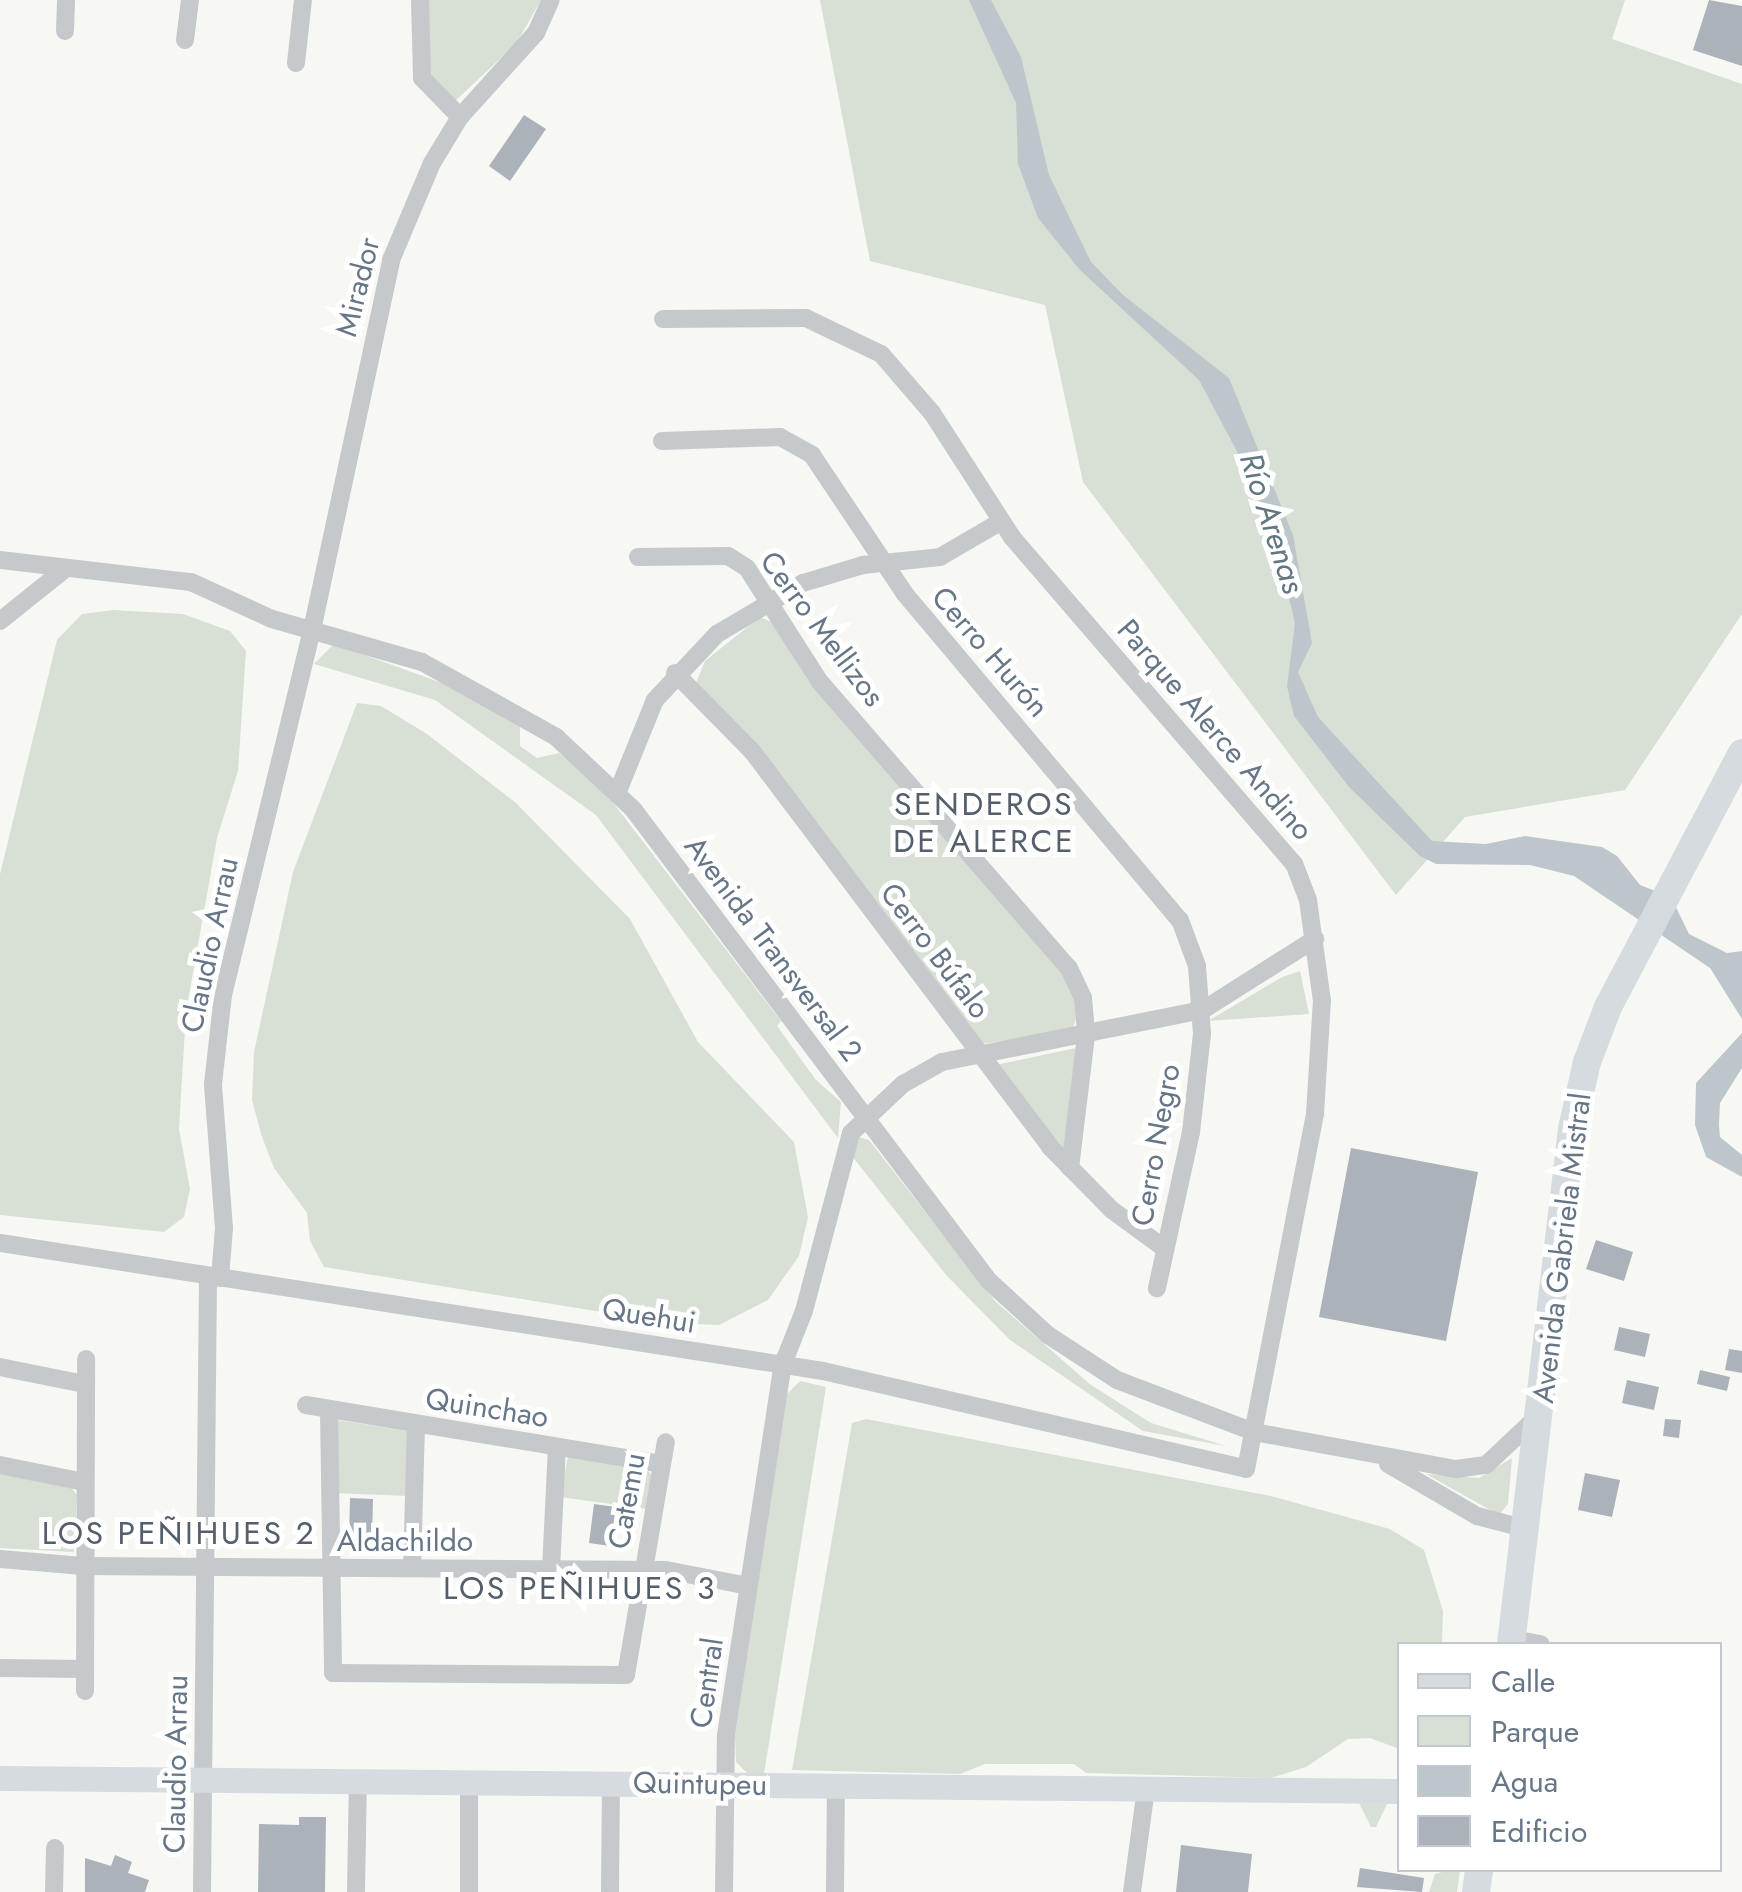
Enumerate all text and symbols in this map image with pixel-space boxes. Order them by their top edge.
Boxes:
street label: Mirador [328,234,388,340]
water label: Río Arenas [1231,448,1313,598]
street label: Cerro Mellizos [752,544,892,714]
street label: Cerro Hurón [924,580,1056,724]
street label: Parque Alerce Andino [1109,612,1321,848]
district label: SENDEROS DE ALERCE [893,786,1075,861]
street label: Avenida Transversal 2 [677,829,869,1069]
street label: Claudio Arrau [174,854,246,1036]
street label: Cerro Búfalo [872,876,998,1026]
street label: Cerro Negro [1124,1061,1188,1229]
street label: Avenida Gabriela Mistral [1525,1091,1599,1405]
street label: Quehui [600,1291,698,1341]
street label: Quinchao [423,1381,551,1435]
street label: Catemu [601,1450,653,1552]
district label: LOS PEÑIHUES 2 [42,1514,316,1552]
street label: Aldachildo [337,1523,473,1559]
district label: LOS PEÑIHUES 3 [443,1569,717,1607]
street label: Central [683,1636,731,1730]
legend [1397,1642,1722,1872]
text: Calle [1491,1660,1555,1703]
street label: Claudio Arrau [156,1674,196,1854]
text: Parque [1491,1710,1579,1753]
text: Agua [1491,1760,1558,1803]
street label: Quintupeu [633,1765,767,1803]
text: Edificio [1491,1810,1587,1853]

